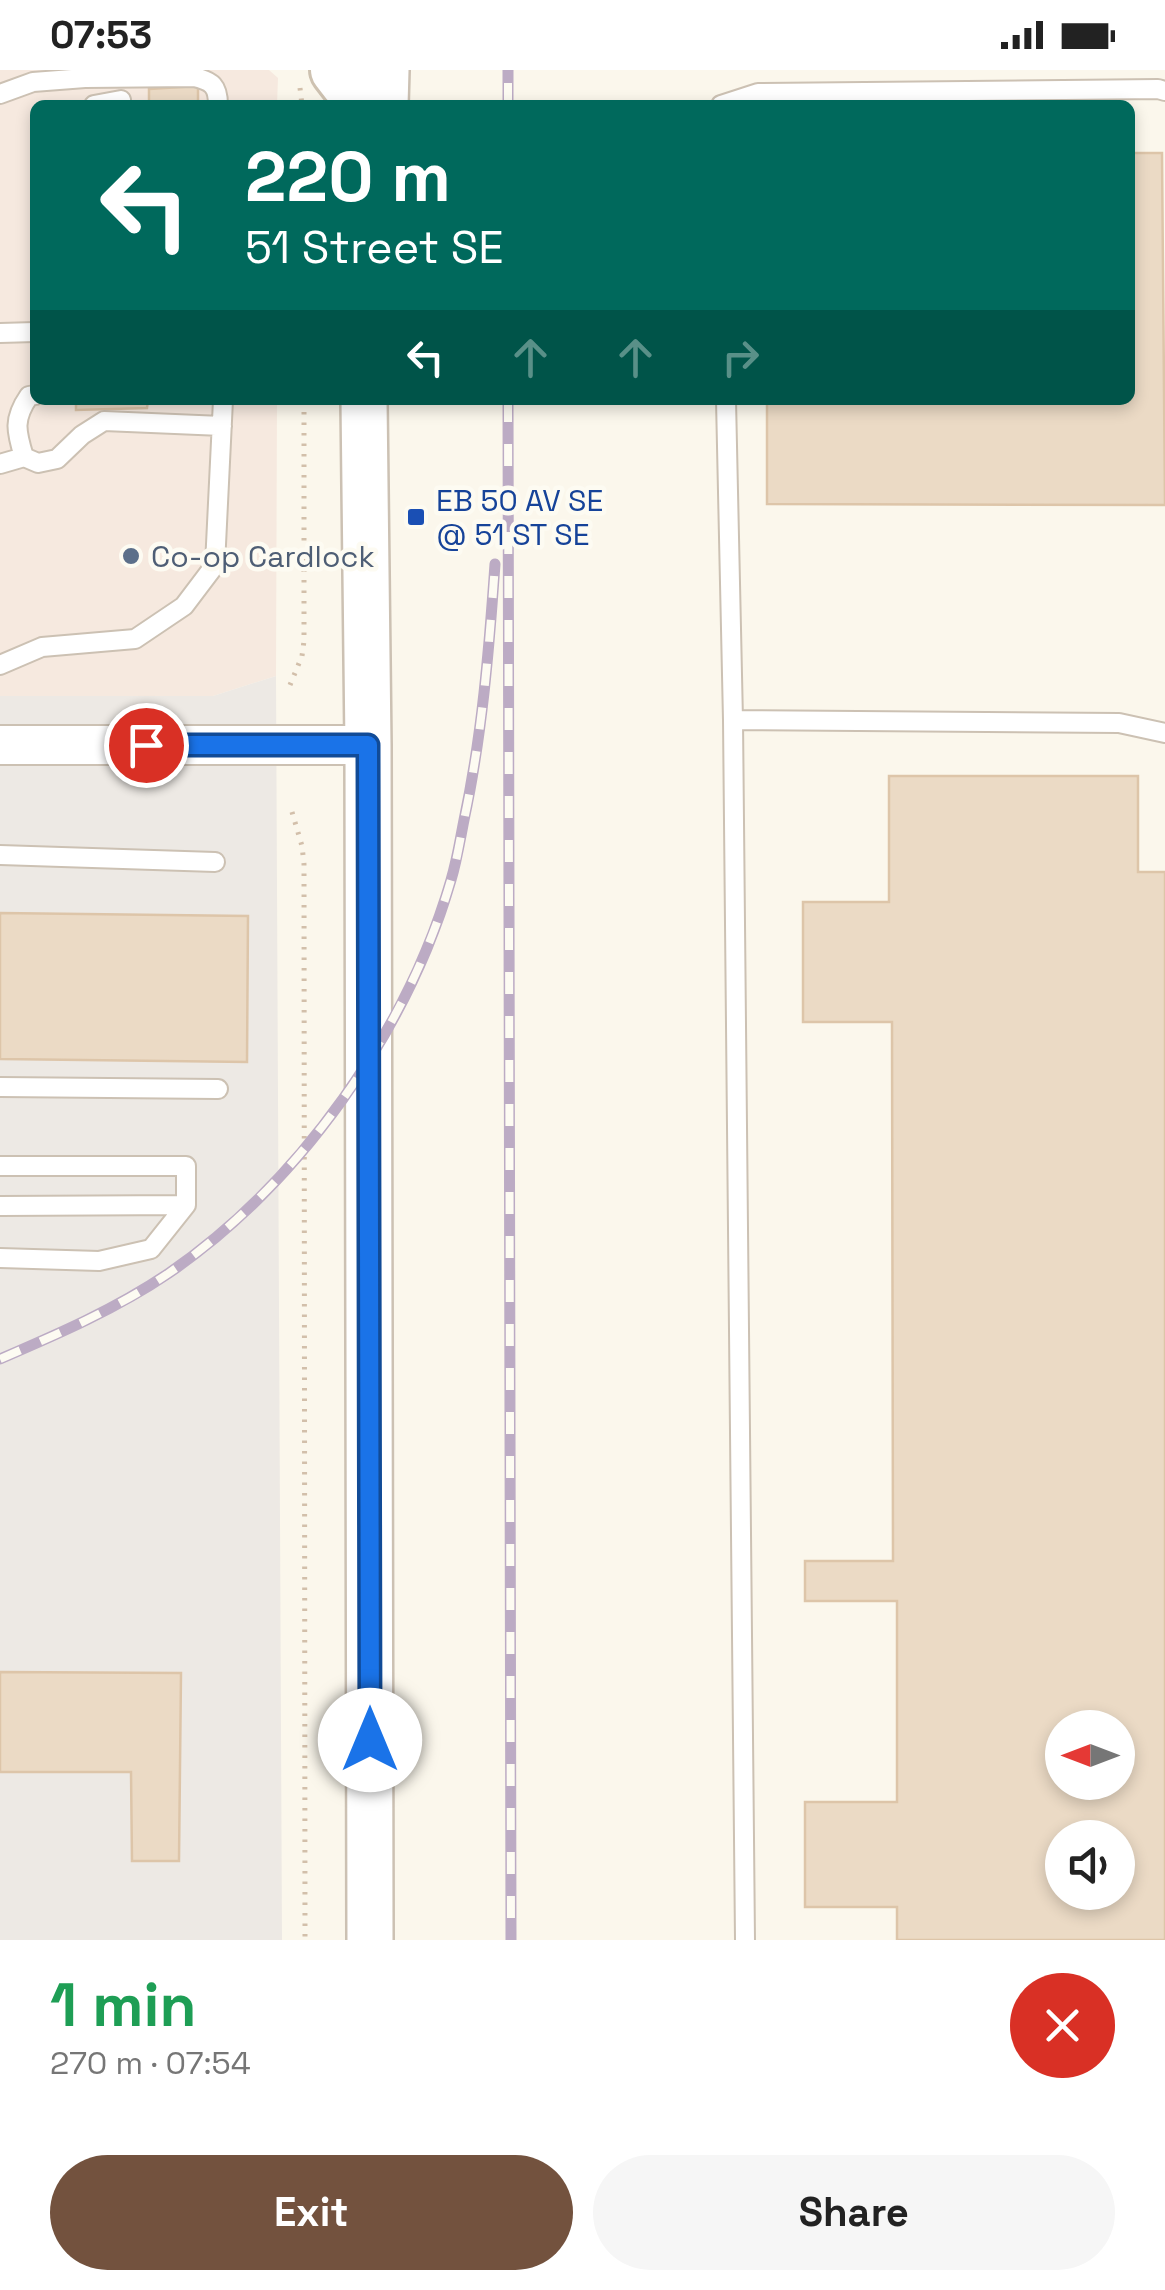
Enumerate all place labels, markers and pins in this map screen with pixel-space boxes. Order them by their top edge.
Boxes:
place label: EB 50 AV SE @ 51 ST SE [436,481,603,554]
marker: EB 50 AV SE @ 51 ST SE [405,506,427,528]
place label: Co-op Cardlock [151,537,375,576]
marker: Co-op Cardlock [120,545,142,567]
pin [104,703,189,788]

